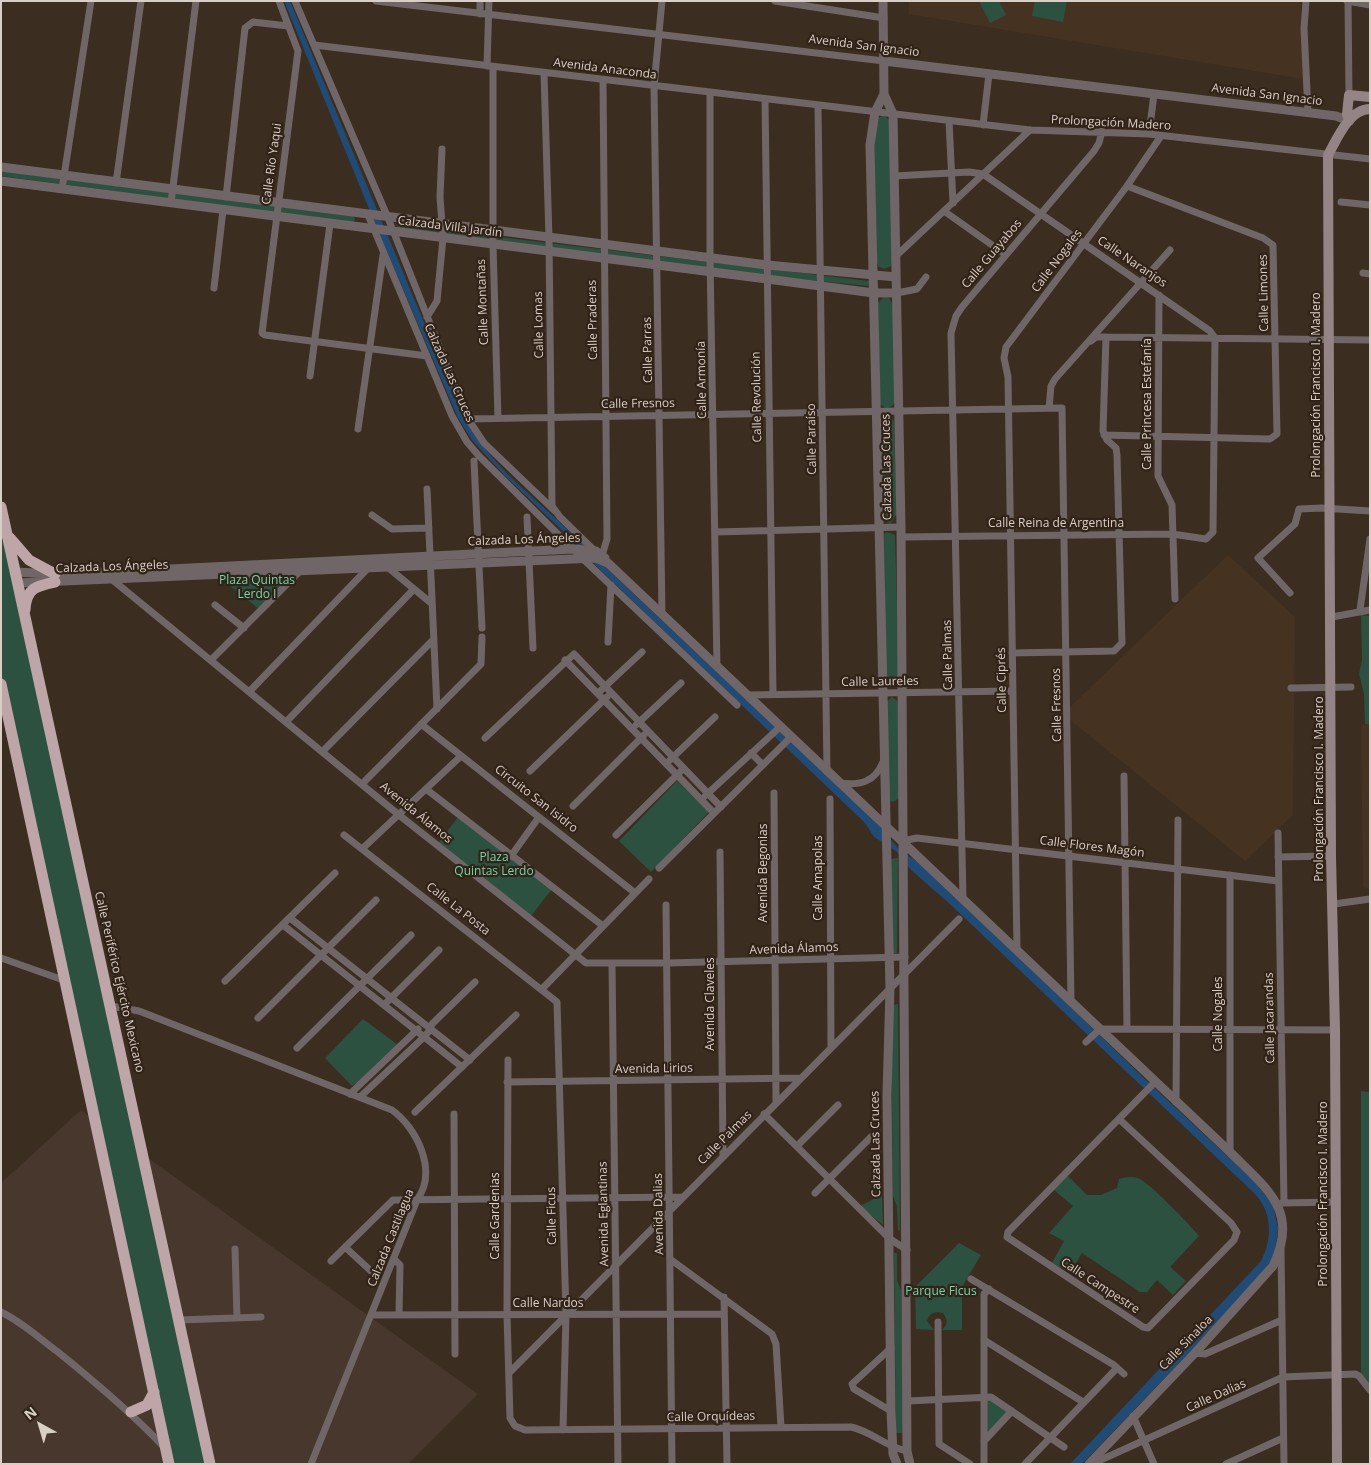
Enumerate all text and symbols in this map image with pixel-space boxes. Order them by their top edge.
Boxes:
street label: Avenida San Ignacio [808,32,920,60]
street label: Avenida Anaconda [553,56,657,82]
street label: Avenida San Ignacio [1211,81,1323,109]
street label: Prolongación Madero [1051,113,1171,133]
street label: Calle Río Yaqui [259,122,285,206]
street label: Calzada Villa Jardín [397,213,503,241]
street label: Calle Guayabos [959,216,1025,292]
street label: Calle Nogales [1029,227,1085,295]
street label: Calle Naranjos [1095,233,1169,291]
street label: Calle Limones [1256,254,1272,332]
street label: Calle Montañas [474,259,492,345]
street label: Calle Praderas [585,280,601,360]
street label: Calle Lomas [531,291,547,359]
street label: Prolongación Francisco I. Madero [1310,292,1324,478]
street label: Calle Parras [640,317,656,383]
street label: Calzada Las Cruces [421,321,477,425]
street label: Calle Princesa Estefanía [1141,338,1155,470]
street label: Calle Armonía [694,341,710,419]
street label: Calle Revolución [749,351,765,443]
street label: Calle Fresnos [601,396,675,412]
street label: Calle Paraíso [804,403,820,475]
street label: Calzada Las Cruces [879,414,895,520]
street label: Calle Reina de Argentina [988,517,1124,531]
street label: Calzada Los Ángeles [467,531,581,549]
street label: Calzada Los Ángeles [55,558,169,576]
park label: Plaza Quintas Lerdo I [219,574,295,602]
street label: Calle Palmas [940,620,956,690]
street label: Calle Ciprés [994,647,1010,713]
street label: Calle Fresnos [1049,668,1065,742]
street label: Calle Laureles [841,674,919,690]
street label: Prolongación Francisco I. Madero [1313,696,1327,882]
street label: Circuito San Isidro [492,762,580,836]
street label: Avenida Álamos [377,779,455,847]
street label: Avenida Begonias [757,824,771,922]
street label: Calle Flores Magón [1039,833,1145,861]
street label: Calle Amapolas [812,835,826,921]
park label: Plaza Quintas Lerdo [454,851,534,879]
street label: Calle La Posta [423,880,493,938]
street label: Calle Periférico Ejército Mexicano [91,890,147,1074]
street label: Avenida Álamos [749,940,839,958]
street label: Avenida Claveles [704,957,718,1051]
street label: Calle Jacarandas [1262,972,1278,1064]
street label: Calle Nogales [1212,976,1226,1052]
street label: Avenida Lirios [615,1061,693,1077]
street label: Calzada Las Cruces [868,1091,884,1197]
street label: Prolongación Francisco I. Madero [1317,1101,1331,1287]
street label: Calle Palmas [695,1108,755,1168]
street label: Avenida Eglantinas [596,1161,612,1267]
street label: Calle Gardenias [489,1172,503,1260]
street label: Avenida Dalias [651,1173,667,1255]
street label: Calzada Castilagua [365,1187,417,1289]
street label: Calle Ficus [544,1187,560,1245]
street label: Calle Campestre [1058,1255,1142,1317]
park label: Parque Ficus [905,1285,977,1299]
street label: Calle Nardos [512,1297,584,1311]
street label: Calle Sinaloa [1156,1313,1216,1373]
street label: Calle Dalias [1184,1376,1248,1416]
north arrow [15,1400,65,1450]
text: N [20,1402,41,1424]
street label: Calle Orquídeas [667,1409,755,1425]

